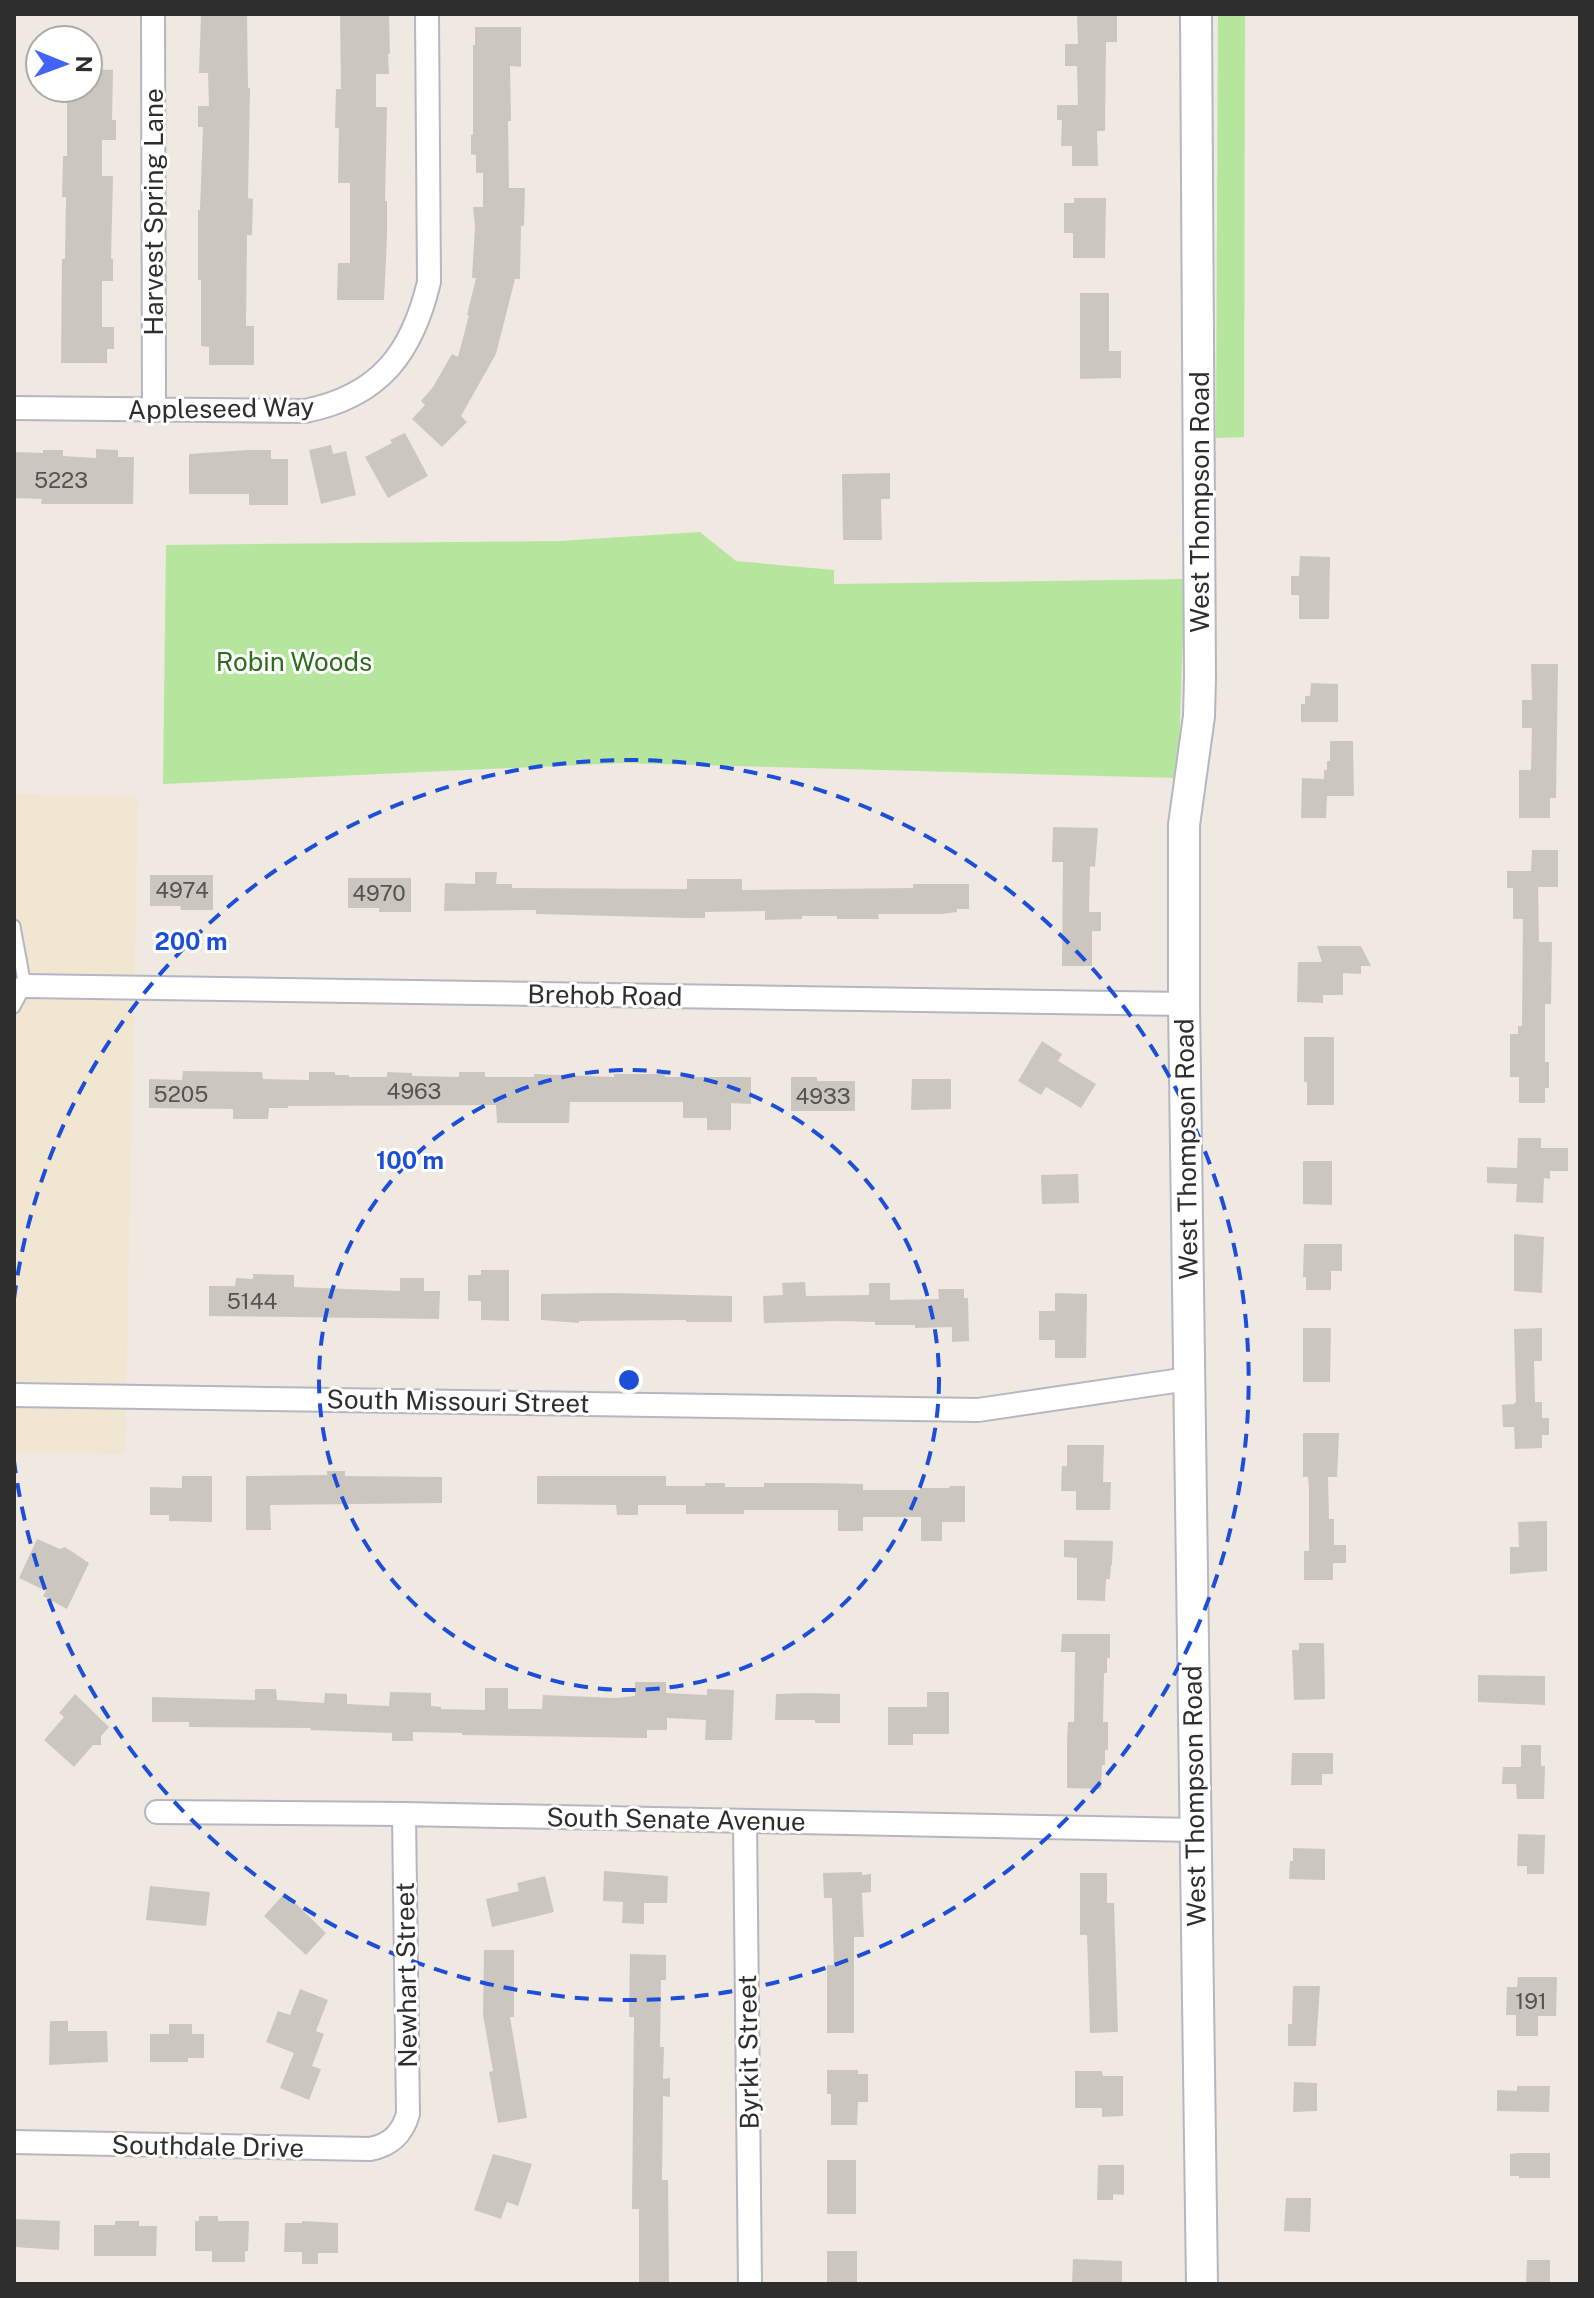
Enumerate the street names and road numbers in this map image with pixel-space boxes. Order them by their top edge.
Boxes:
street label: Harvest Spring Lane [138,88,169,336]
street label: West Thompson Road [1184,371,1215,633]
street label: Appleseed Way [127,391,315,425]
street label: Brehob Road [527,978,683,1012]
street label: West Thompson Road [1168,1018,1204,1280]
street label: South Missouri Street [326,1383,590,1419]
street label: West Thompson Road [1176,1665,1212,1927]
street label: South Senate Avenue [546,1801,806,1837]
street label: Newhart Street [389,1882,423,2068]
street label: Byrkit Street [731,1974,765,2130]
street label: Southdale Drive [112,2129,304,2163]

